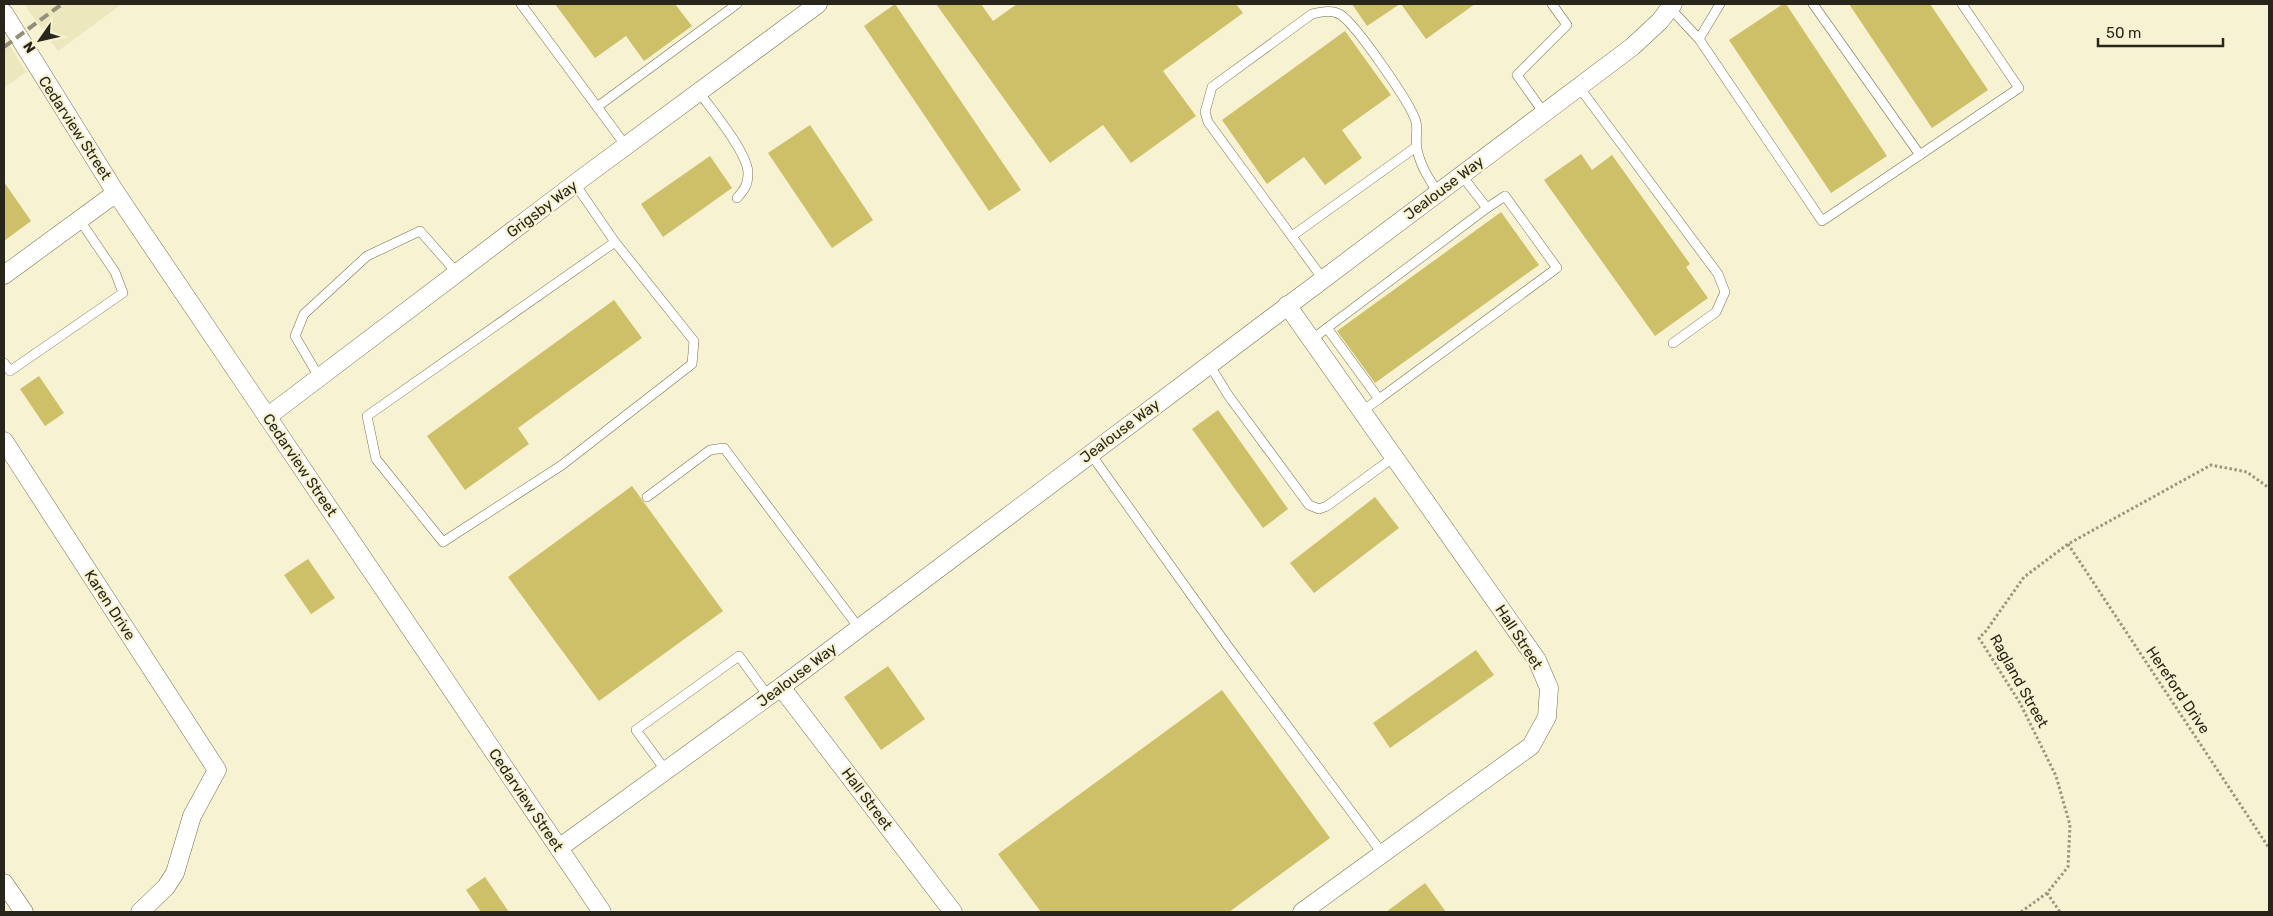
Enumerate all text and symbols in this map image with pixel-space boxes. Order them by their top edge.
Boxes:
north arrow [15,15,65,65]
scale bar [2098,15,2223,47]
text: 50 m [2106,24,2141,42]
text: N [20,38,40,56]
street label: Cedarview Street [35,73,115,183]
street label: Jealouse Way [1401,152,1487,224]
street label: Grigsby Way [503,176,581,242]
street label: Jealouse Way [1077,395,1163,467]
street label: Cedarview Street [259,410,341,520]
street label: Karen Drive [81,567,139,643]
street label: Hall Street [1491,601,1547,673]
street label: Ragland Street [1986,631,2052,731]
street label: Jealouse Way [754,639,840,711]
street label: Hereford Drive [2142,643,2214,737]
street label: Cedarview Street [485,745,567,855]
street label: Hall Street [838,764,896,834]

